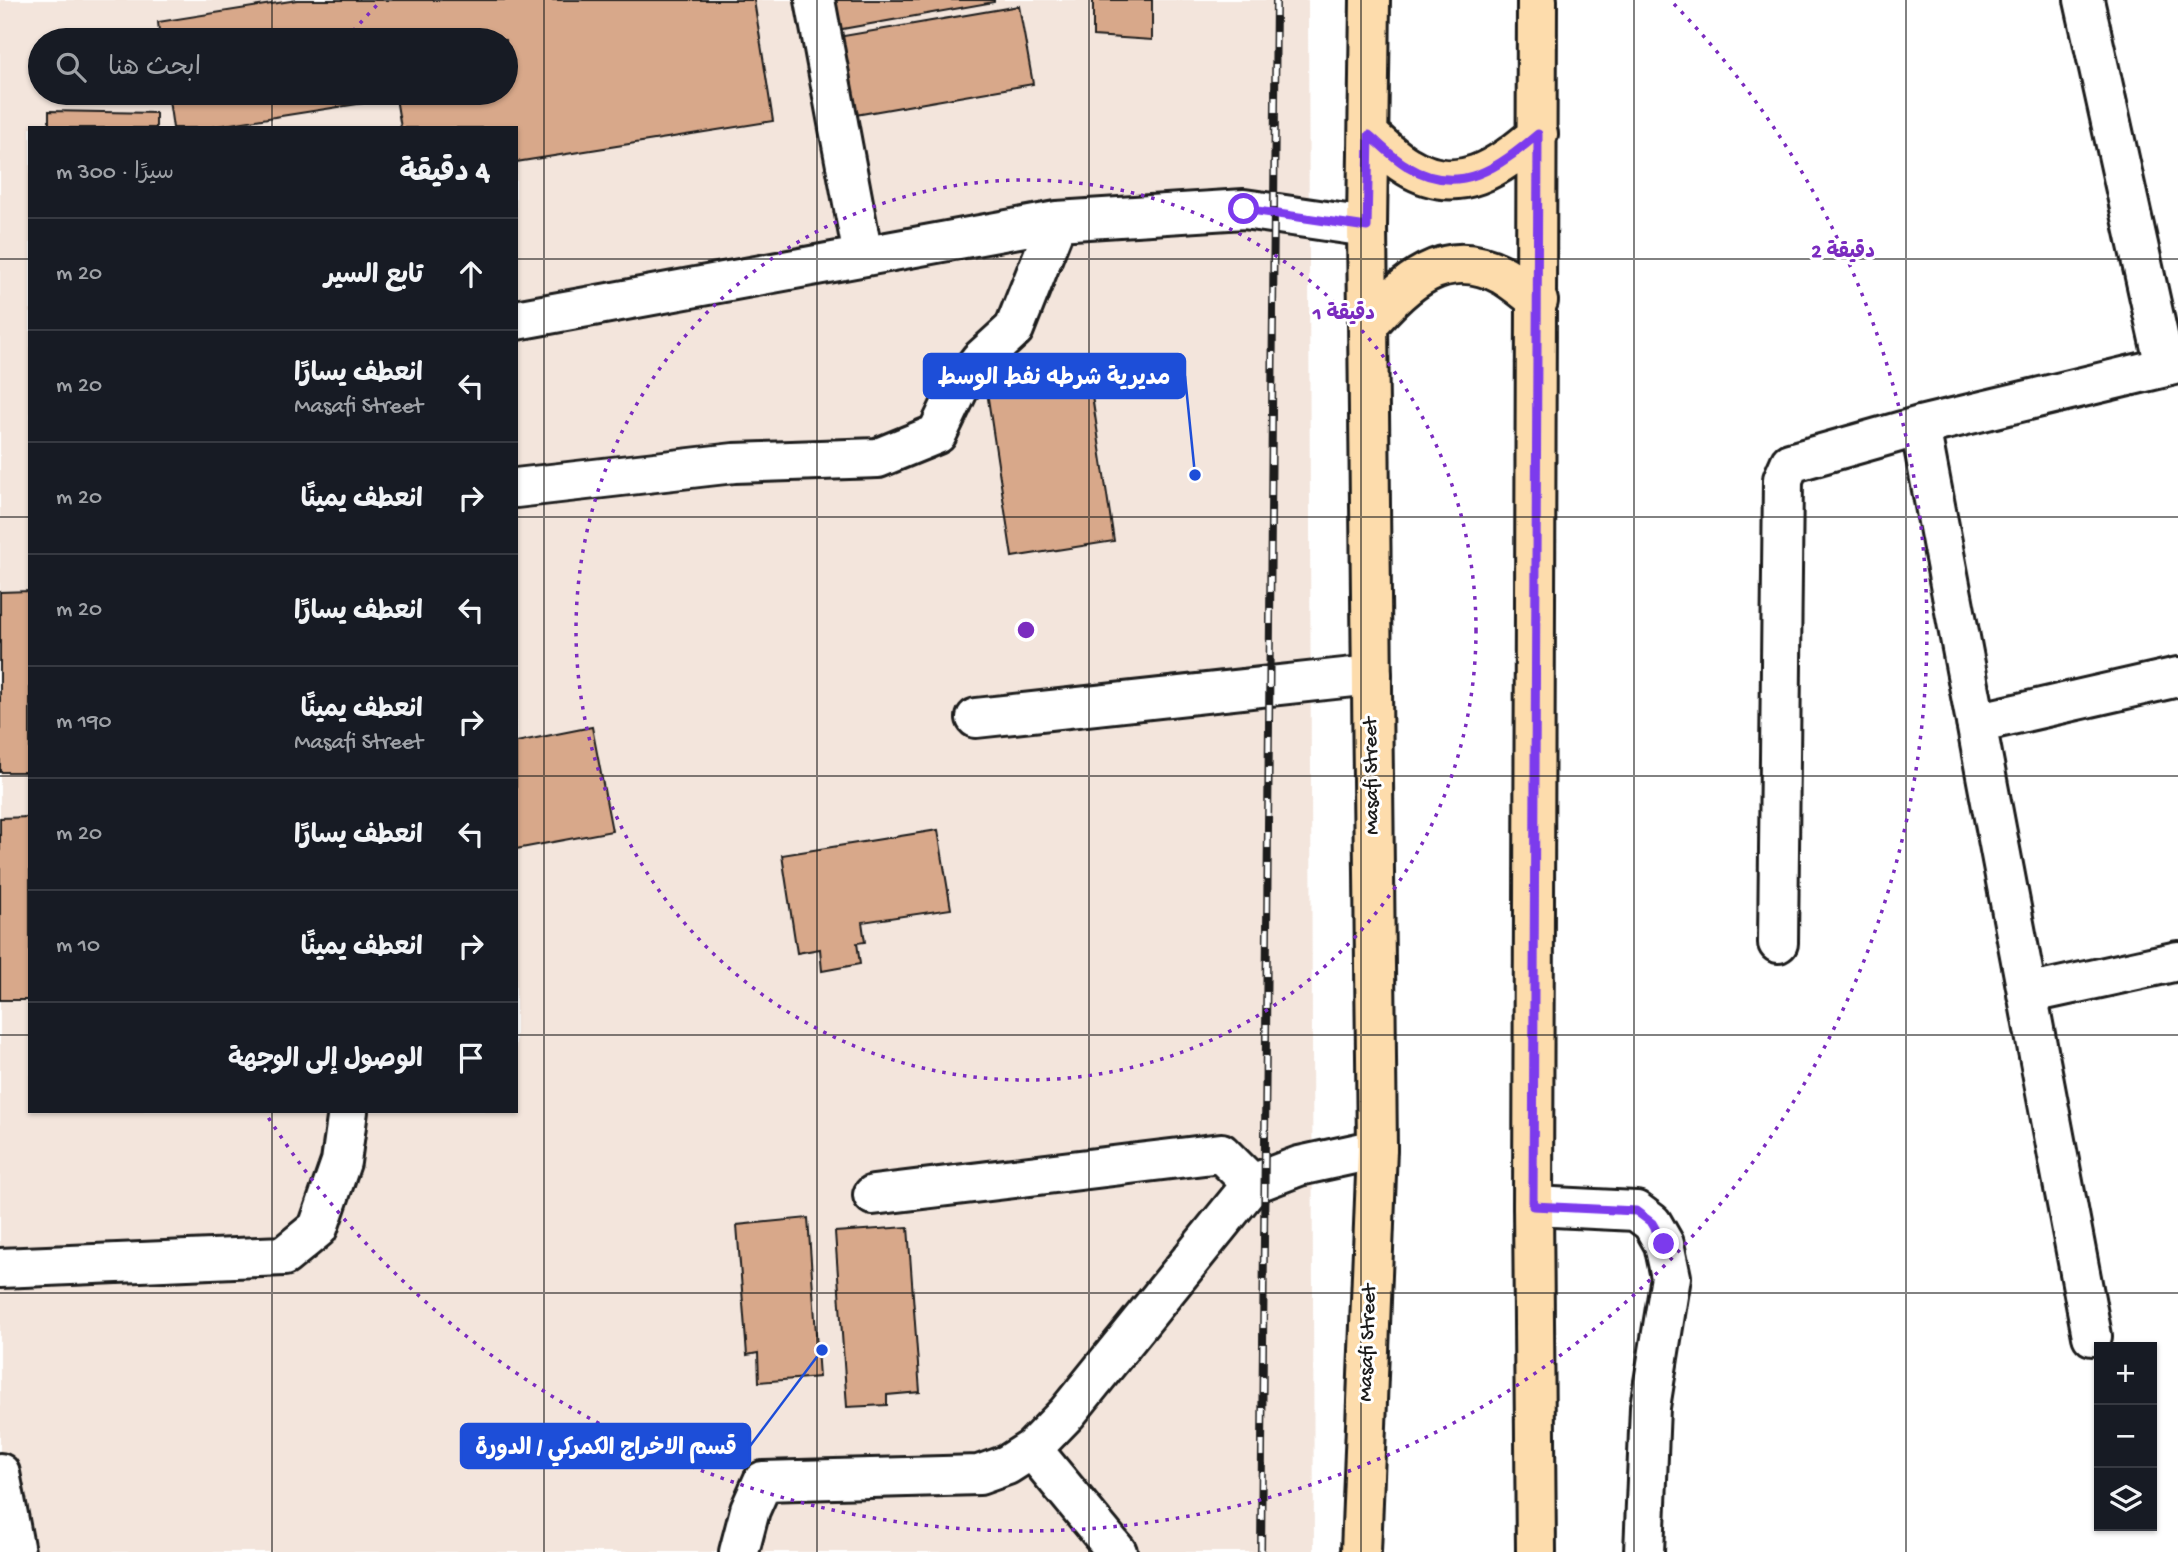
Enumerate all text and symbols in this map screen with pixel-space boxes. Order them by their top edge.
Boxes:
search box [28,28,518,105]
icon: search [52,48,90,86]
text: ابحث هنا [108,54,201,85]
text: 4 دقيقة [399,157,490,192]
text: سيرًا · 300 m [56,160,174,187]
route start [1228,193,1259,224]
text: 2 دقيقة [1811,239,1875,266]
icon: ahead [452,255,490,293]
text: 20 m [56,261,102,288]
text: تابع السير [324,262,423,293]
text: 1 دقيقة [1312,301,1375,328]
callout: مديرية شرطه نفط الوسط [924,354,1185,398]
text: انعطف يسارًا [294,360,423,391]
text: مديرية شرطه نفط الوسط [938,365,1170,393]
icon: left [452,367,490,405]
text: 20 m [56,373,102,400]
text: Masafi Street [294,394,423,421]
icon: right [452,479,490,517]
text: 20 m [56,485,102,512]
text: انعطف يمينًا [301,486,423,517]
icon: left [452,591,490,629]
text: 20 m [56,597,102,624]
text: انعطف يسارًا [294,598,423,629]
centre of rings [1014,618,1038,642]
text: انعطف يمينًا [301,696,423,727]
icon: right [452,703,490,741]
text: 190 m [56,709,112,736]
street label: Masafi Street [1359,715,1387,835]
text: Masafi Street [294,730,423,757]
icon: left [452,815,490,853]
text: 20 m [56,821,102,848]
text: انعطف يسارًا [294,822,423,853]
icon: right [452,927,490,965]
text: 10 m [56,933,100,960]
text: انعطف يمينًا [301,934,423,965]
icon: arrive [452,1039,490,1077]
text: الوصول إلى الوجهة [228,1046,423,1077]
route end [1648,1228,1679,1259]
street label: Masafi Street [1354,1281,1384,1402]
map controls [2094,1342,2157,1531]
button: + [2094,1342,2157,1405]
button: − [2094,1405,2157,1468]
callout: قسم الاخراج الكمركي / الدورة [461,1424,750,1468]
text: قسم الاخراج الكمركي / الدورة [475,1434,737,1467]
button: layers [2094,1468,2157,1531]

